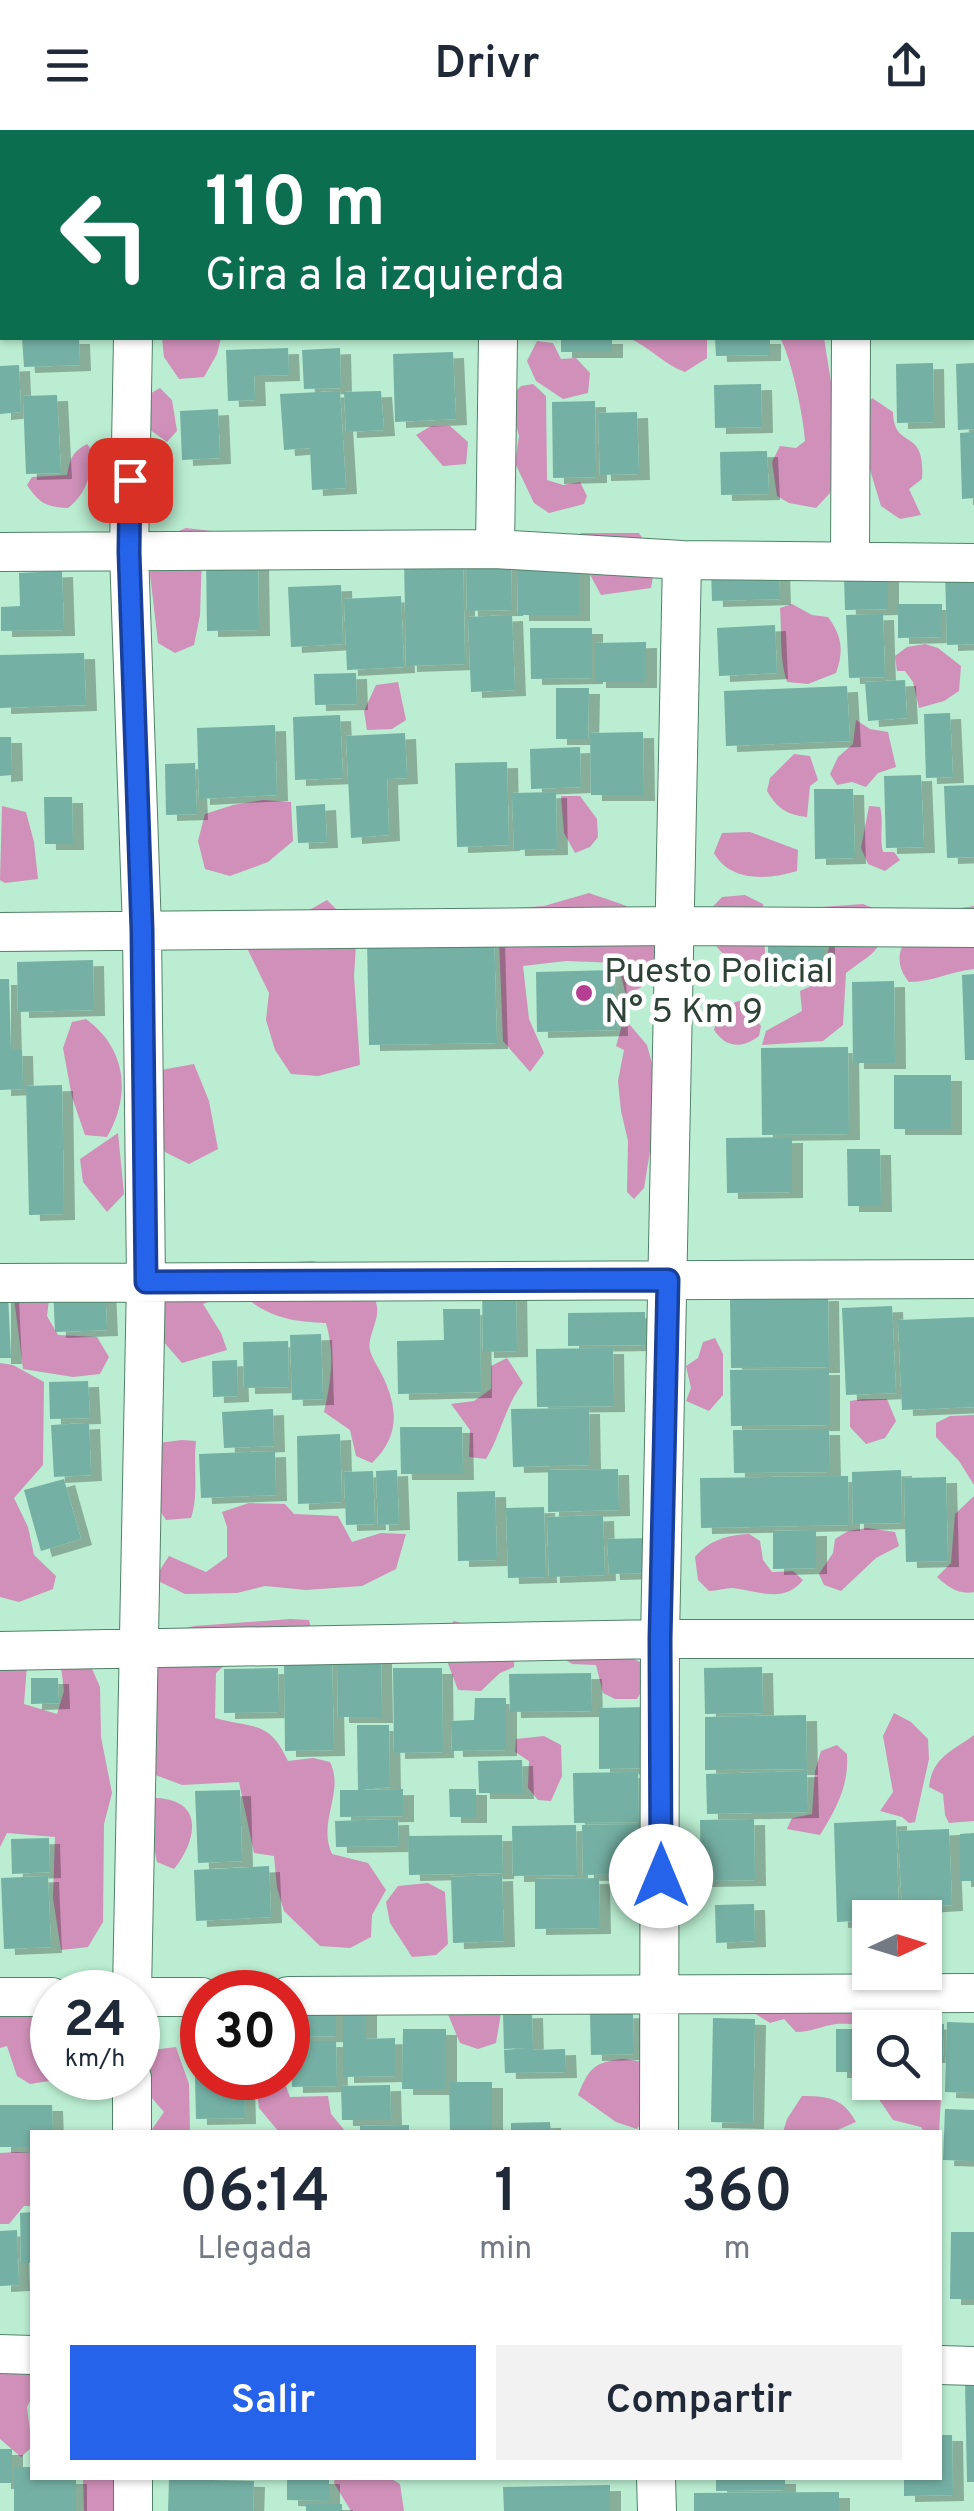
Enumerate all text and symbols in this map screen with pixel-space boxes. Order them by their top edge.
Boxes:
text: Drivr [434,37,540,94]
icon: menu [40,38,95,93]
icon: share [879,38,934,93]
text: 110 m [205,162,386,251]
icon: left [40,170,170,300]
text: Gira a la izquierda [205,249,564,306]
pin [88,438,173,523]
icon: arrive [103,453,158,508]
place label: Puesto Policial N° 5 Km 9 [604,951,834,1035]
marker: Puesto Policial N° 5 Km 9 [573,982,595,1004]
position arrow [609,1824,713,1928]
north arrow [852,1900,942,1990]
map controls [852,1900,942,2100]
speed limit sign: 30 [180,1970,310,2100]
text: 24 [64,1991,126,2054]
button: search [852,2010,942,2100]
text: km/h [65,2044,125,2076]
text: 06:14 [179,2157,330,2233]
text: 1 [494,2157,517,2233]
text: 360 [681,2157,793,2233]
text: Llegada [197,2230,312,2270]
text: min [479,2230,532,2270]
text: m [724,2230,751,2270]
button: Salir [70,2345,476,2460]
button: Compartir [496,2345,902,2460]

